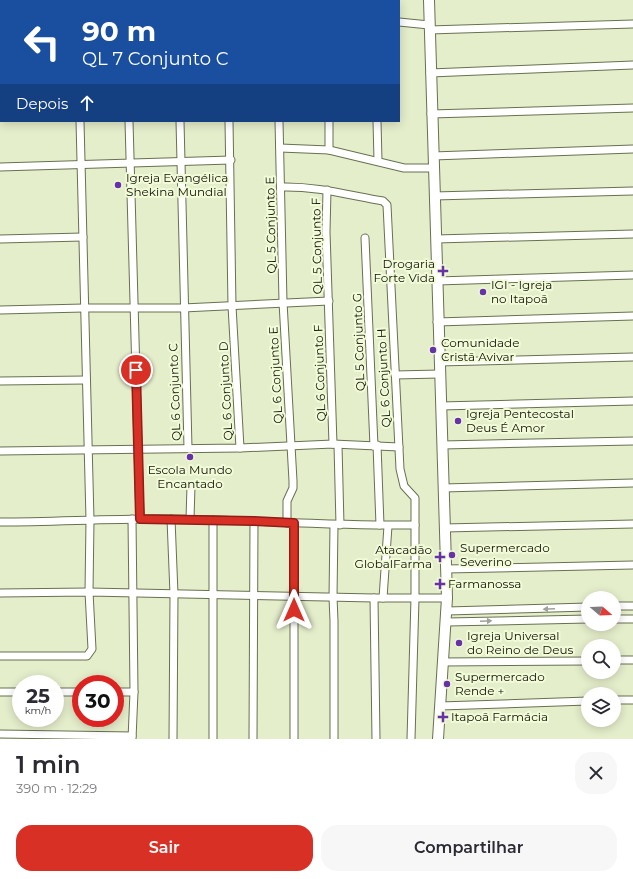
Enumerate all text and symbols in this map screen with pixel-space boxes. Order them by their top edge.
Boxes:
text: 90 m [82,14,156,48]
icon: left [16,16,68,68]
text: QL 7 Conjunto C [82,48,228,70]
icon: ahead [76,92,98,114]
text: Depois [16,94,68,113]
place label: Igreja Evangélica Shekina Mundial [126,170,228,199]
street label: QL 5 Conjunto E [262,176,279,274]
marker: Igreja Evangélica Shekina Mundial [113,180,123,190]
street label: QL 5 Conjunto F [308,197,325,294]
place label: Drogaria Forte Vida [373,256,435,285]
marker: Drogaria Forte Vida [438,266,448,276]
place label: IGI - Igreja no Itapoã [491,277,552,306]
marker: IGI - Igreja no Itapoã [478,287,488,297]
street label: QL 5 Conjunto G [349,293,368,391]
street label: QL 6 Conjunto F [310,324,329,422]
street label: QL 6 Conjunto E [265,326,286,424]
street label: QL 6 Conjunto H [373,328,394,428]
place label: Comunidade Cristã Avivar [441,335,520,364]
street label: QL 6 Conjunto D [215,341,236,441]
street label: QL 6 Conjunto C [165,342,184,441]
marker: Comunidade Cristã Avivar [428,345,438,355]
pin [119,353,153,387]
icon: arrive [125,359,147,381]
place label: Igreja Pentecostal Deus É Amor [466,406,574,435]
marker: Igreja Pentecostal Deus É Amor [453,416,463,426]
marker: Escola Mundo Encantado [185,452,195,462]
place label: Escola Mundo Encantado [148,462,232,491]
place label: Supermercado Severino [460,540,550,569]
place label: Atacadão GlobalFarma [355,542,432,571]
marker: Supermercado Severino [447,550,457,560]
marker: Atacadão GlobalFarma [435,552,445,562]
place label: Farmanossa [448,576,521,591]
marker: Farmanossa [435,579,445,589]
position arrow [273,589,315,631]
north arrow [581,591,621,631]
map controls [581,591,621,727]
one-way arrow [543,605,555,612]
one-way arrow [480,618,493,624]
place label: Igreja Universal do Reino de Deus [467,628,573,657]
marker: Igreja Universal do Reino de Deus [454,638,464,648]
button: search [581,639,621,679]
place label: Supermercado Rende + [455,669,545,698]
speed limit sign: 30 [72,675,124,727]
marker: Supermercado Rende + [442,679,452,689]
text: 25 [26,684,50,708]
button: layers [581,687,621,727]
text: km/h [25,704,51,717]
place label: Itapoã Farmácia [451,709,548,724]
marker: Itapoã Farmácia [438,712,448,722]
text: 1 min [16,750,80,779]
button: close [575,752,617,794]
text: 390 m · 12:29 [16,780,97,796]
button: Sair [16,825,313,871]
button: Compartilhar [321,825,617,871]

